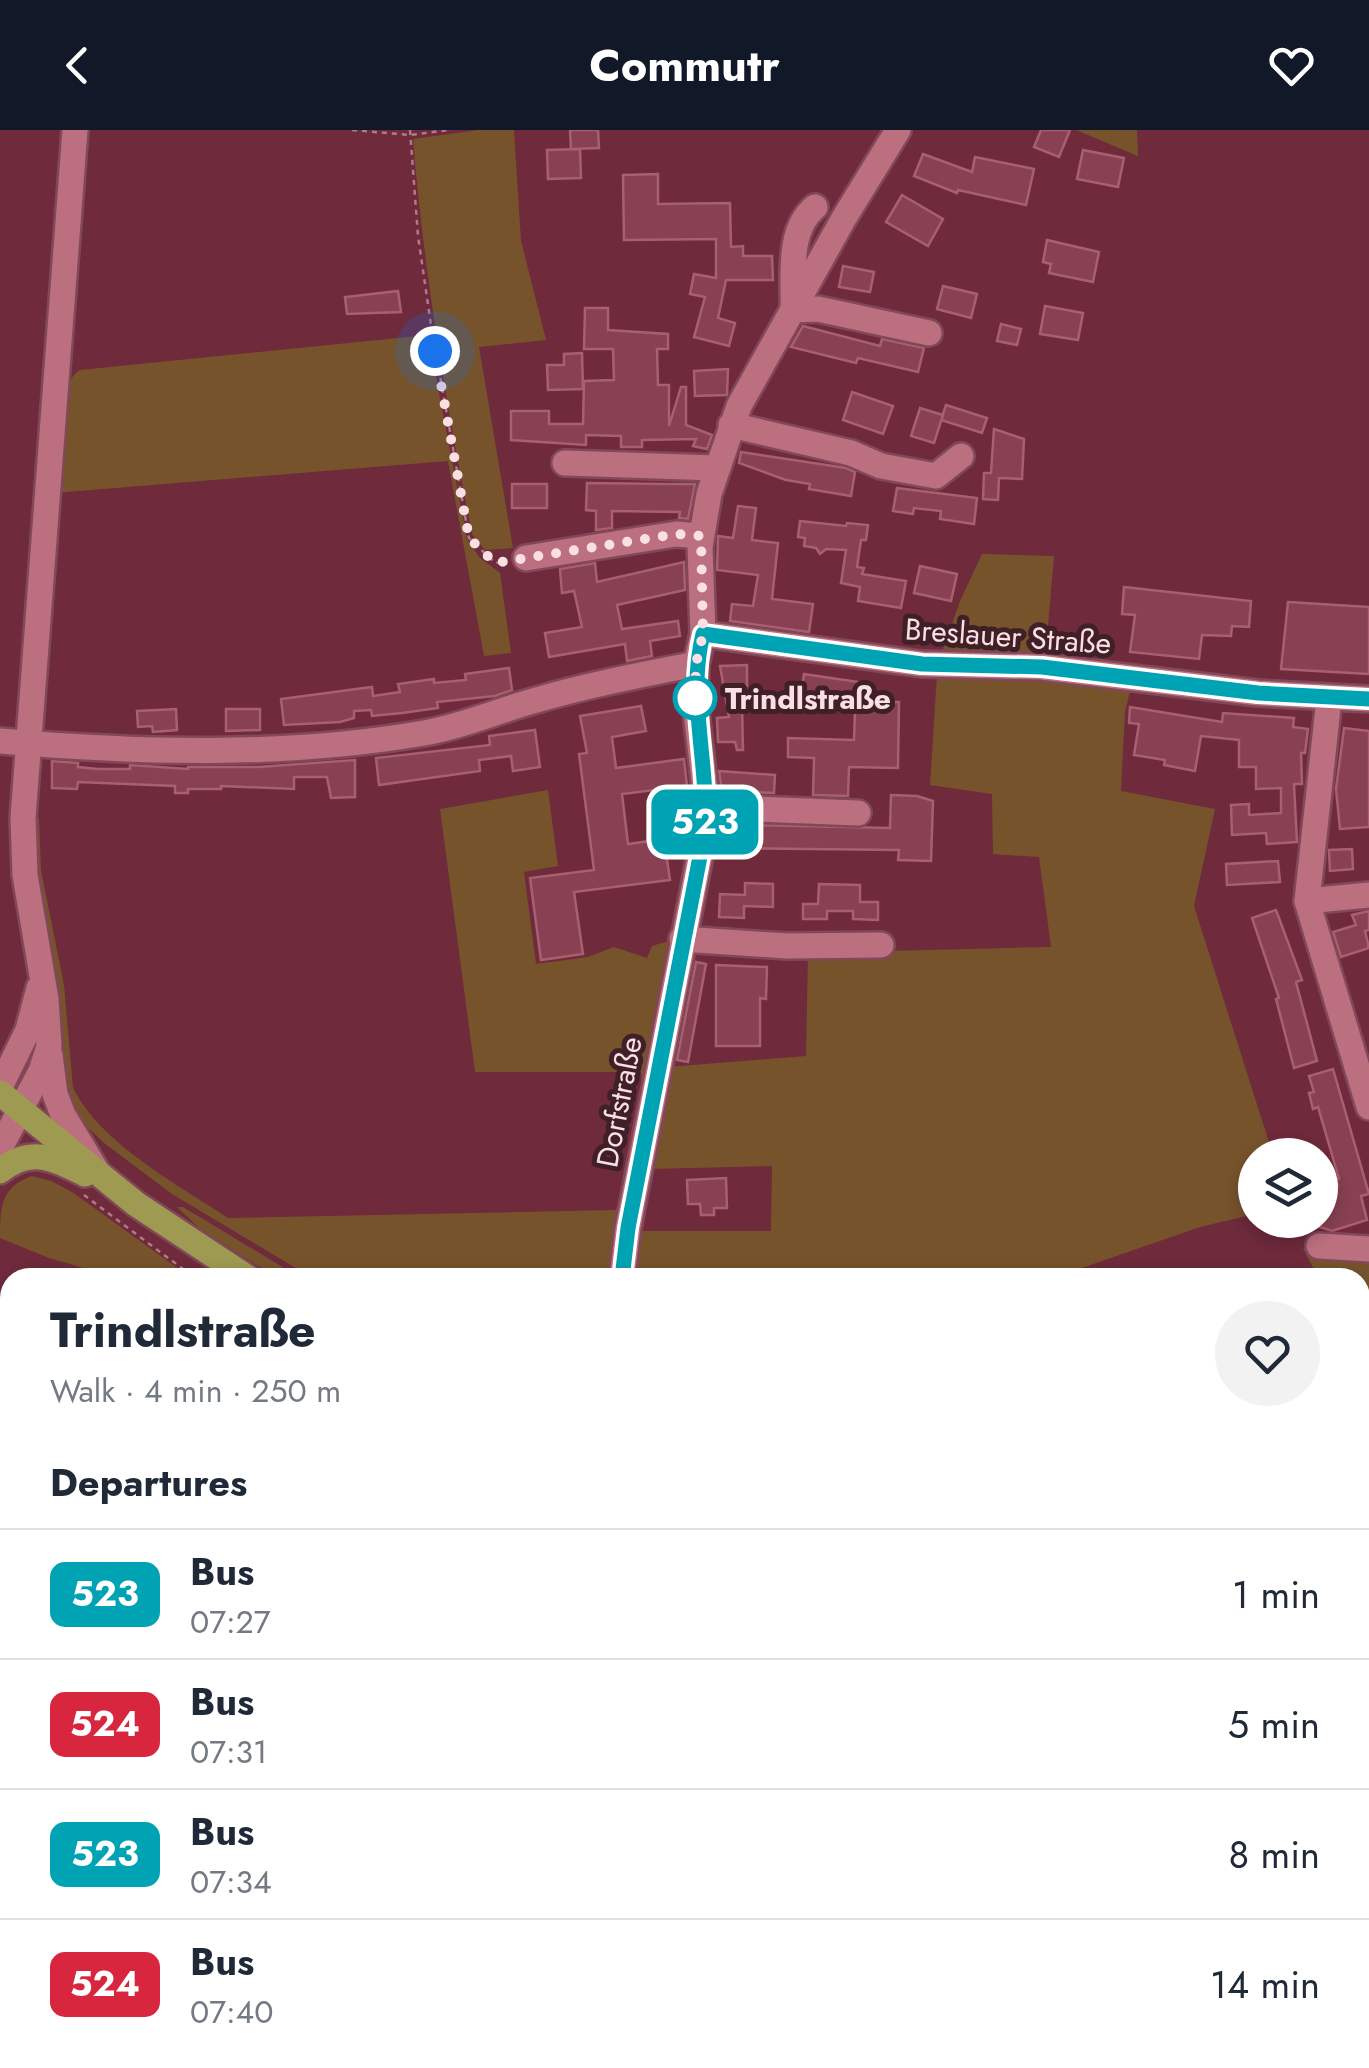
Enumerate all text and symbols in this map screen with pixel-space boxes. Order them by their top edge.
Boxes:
text: Commutr [589,33,780,98]
icon: back [50,38,105,93]
icon: heart [1264,38,1319,93]
your location [410,326,460,376]
street label: Breslauer Straße [903,607,1113,665]
marker: Trindlstraße [674,677,716,719]
place label: Trindlstraße [725,677,891,720]
line badge: 523 [648,790,762,854]
text: 523 [671,797,739,847]
street label: Dorfstraße [585,1033,653,1171]
map controls [1238,1138,1338,1238]
button: layers [1238,1138,1338,1238]
text: Trindlstraße [50,1296,315,1365]
button: heart [1215,1301,1320,1406]
text: Walk · 4 min · 250 m [50,1368,341,1414]
text: Departures [50,1455,247,1510]
text: Bus [190,1544,254,1599]
text: 1 min [1232,1567,1320,1622]
text: 523 [71,1569,139,1619]
text: 07:27 [190,1599,271,1645]
text: Bus [190,1674,254,1729]
text: 5 min [1228,1697,1320,1752]
text: 524 [70,1699,140,1749]
text: 07:31 [190,1729,267,1775]
text: Bus [190,1804,254,1859]
text: 8 min [1228,1827,1320,1882]
text: 523 [71,1829,139,1879]
text: 07:34 [190,1859,272,1905]
text: Bus [190,1934,254,1989]
text: 14 min [1210,1957,1320,2012]
text: 524 [70,1959,140,2009]
text: 07:40 [190,1989,273,2035]

